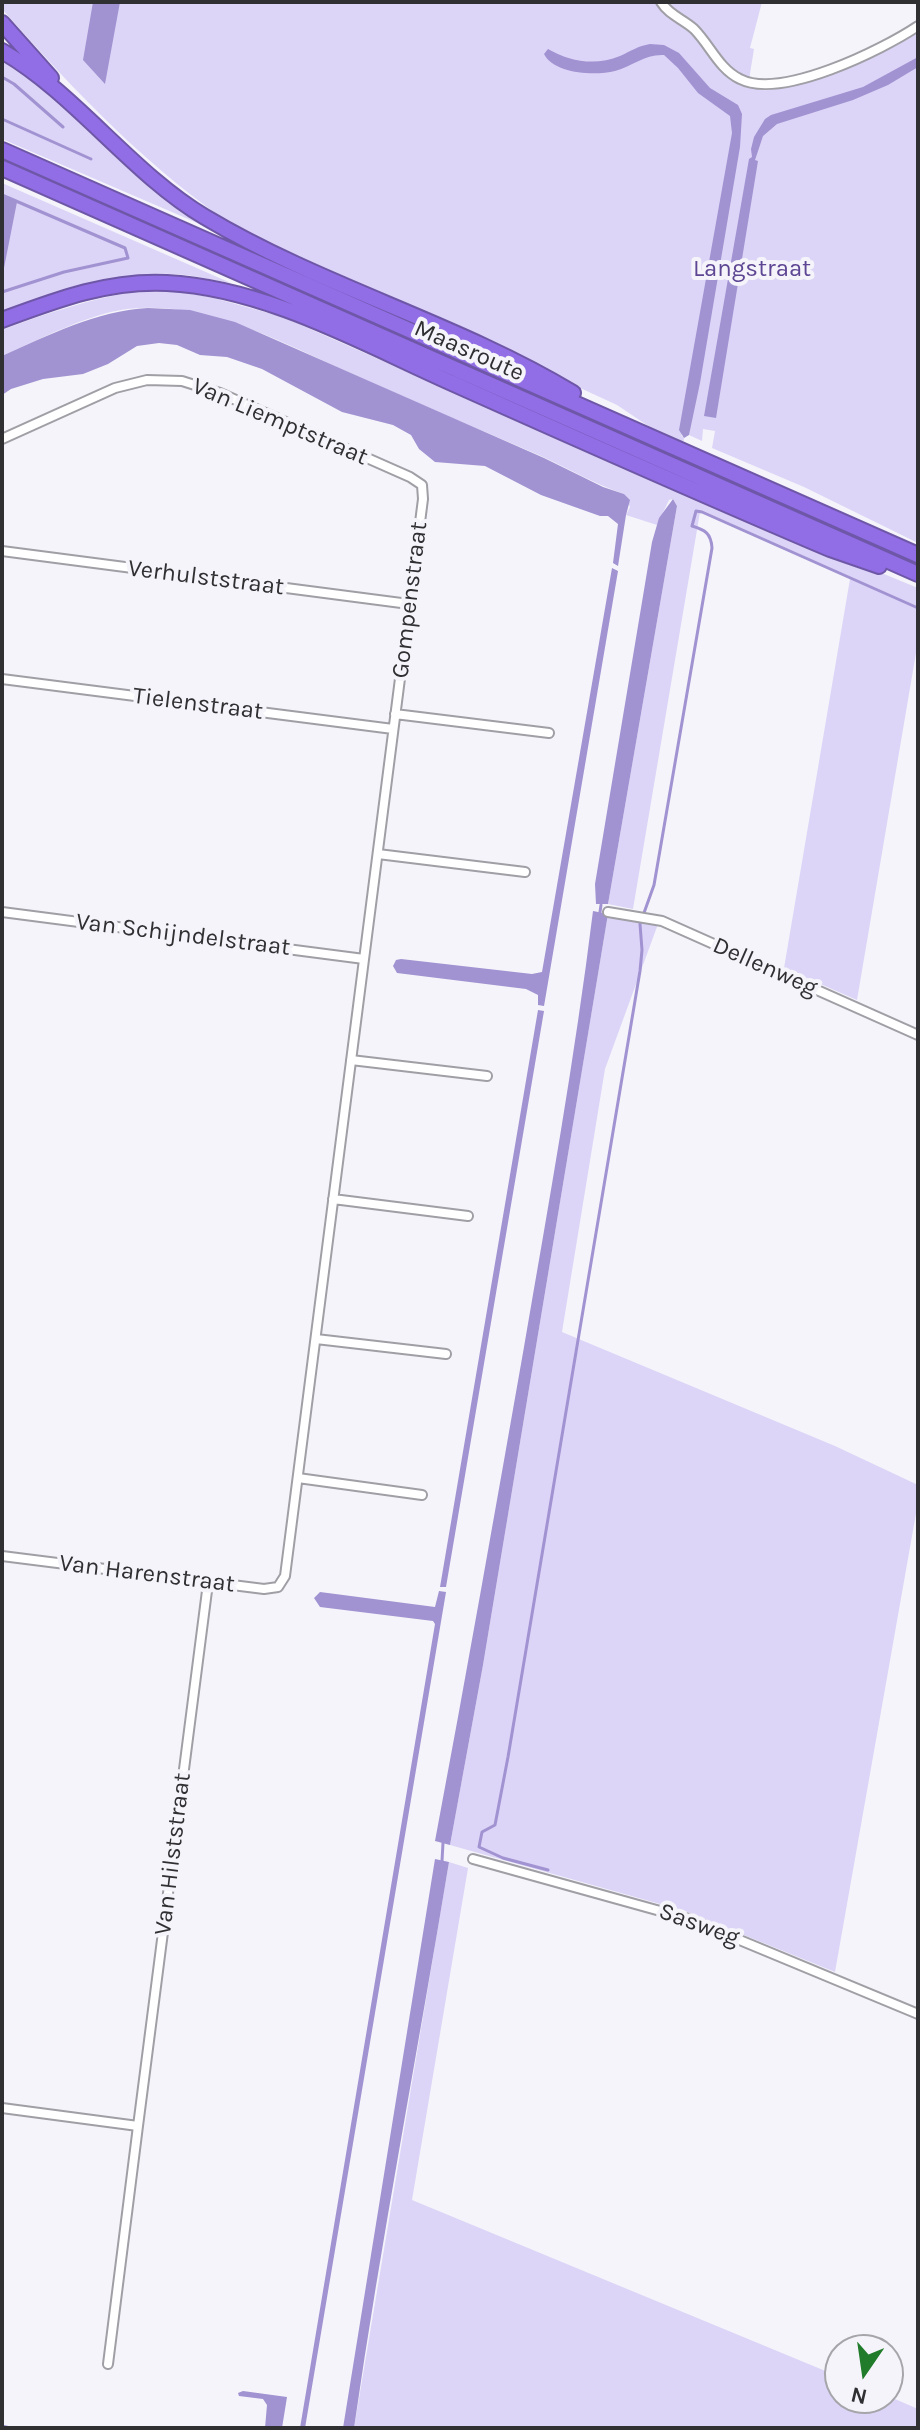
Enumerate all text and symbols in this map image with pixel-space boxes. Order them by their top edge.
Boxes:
park label: Langstraat [693,255,811,283]
street label: Maasroute [410,314,528,388]
street label: Van Liemptstraat [188,372,372,472]
street label: Gompenstraat [386,520,434,680]
street label: Verhulststraat [126,554,286,602]
street label: Tielenstraat [131,682,265,726]
street label: Van Schijndelstraat [74,908,292,962]
street label: Dellenweg [708,931,822,1003]
street label: Van Harenstraat [58,1549,236,1599]
street label: Van Hilststraat [149,1771,197,1937]
street label: Sasweg [655,1897,743,1953]
north arrow [824,2334,904,2414]
text: N [848,2381,870,2410]

